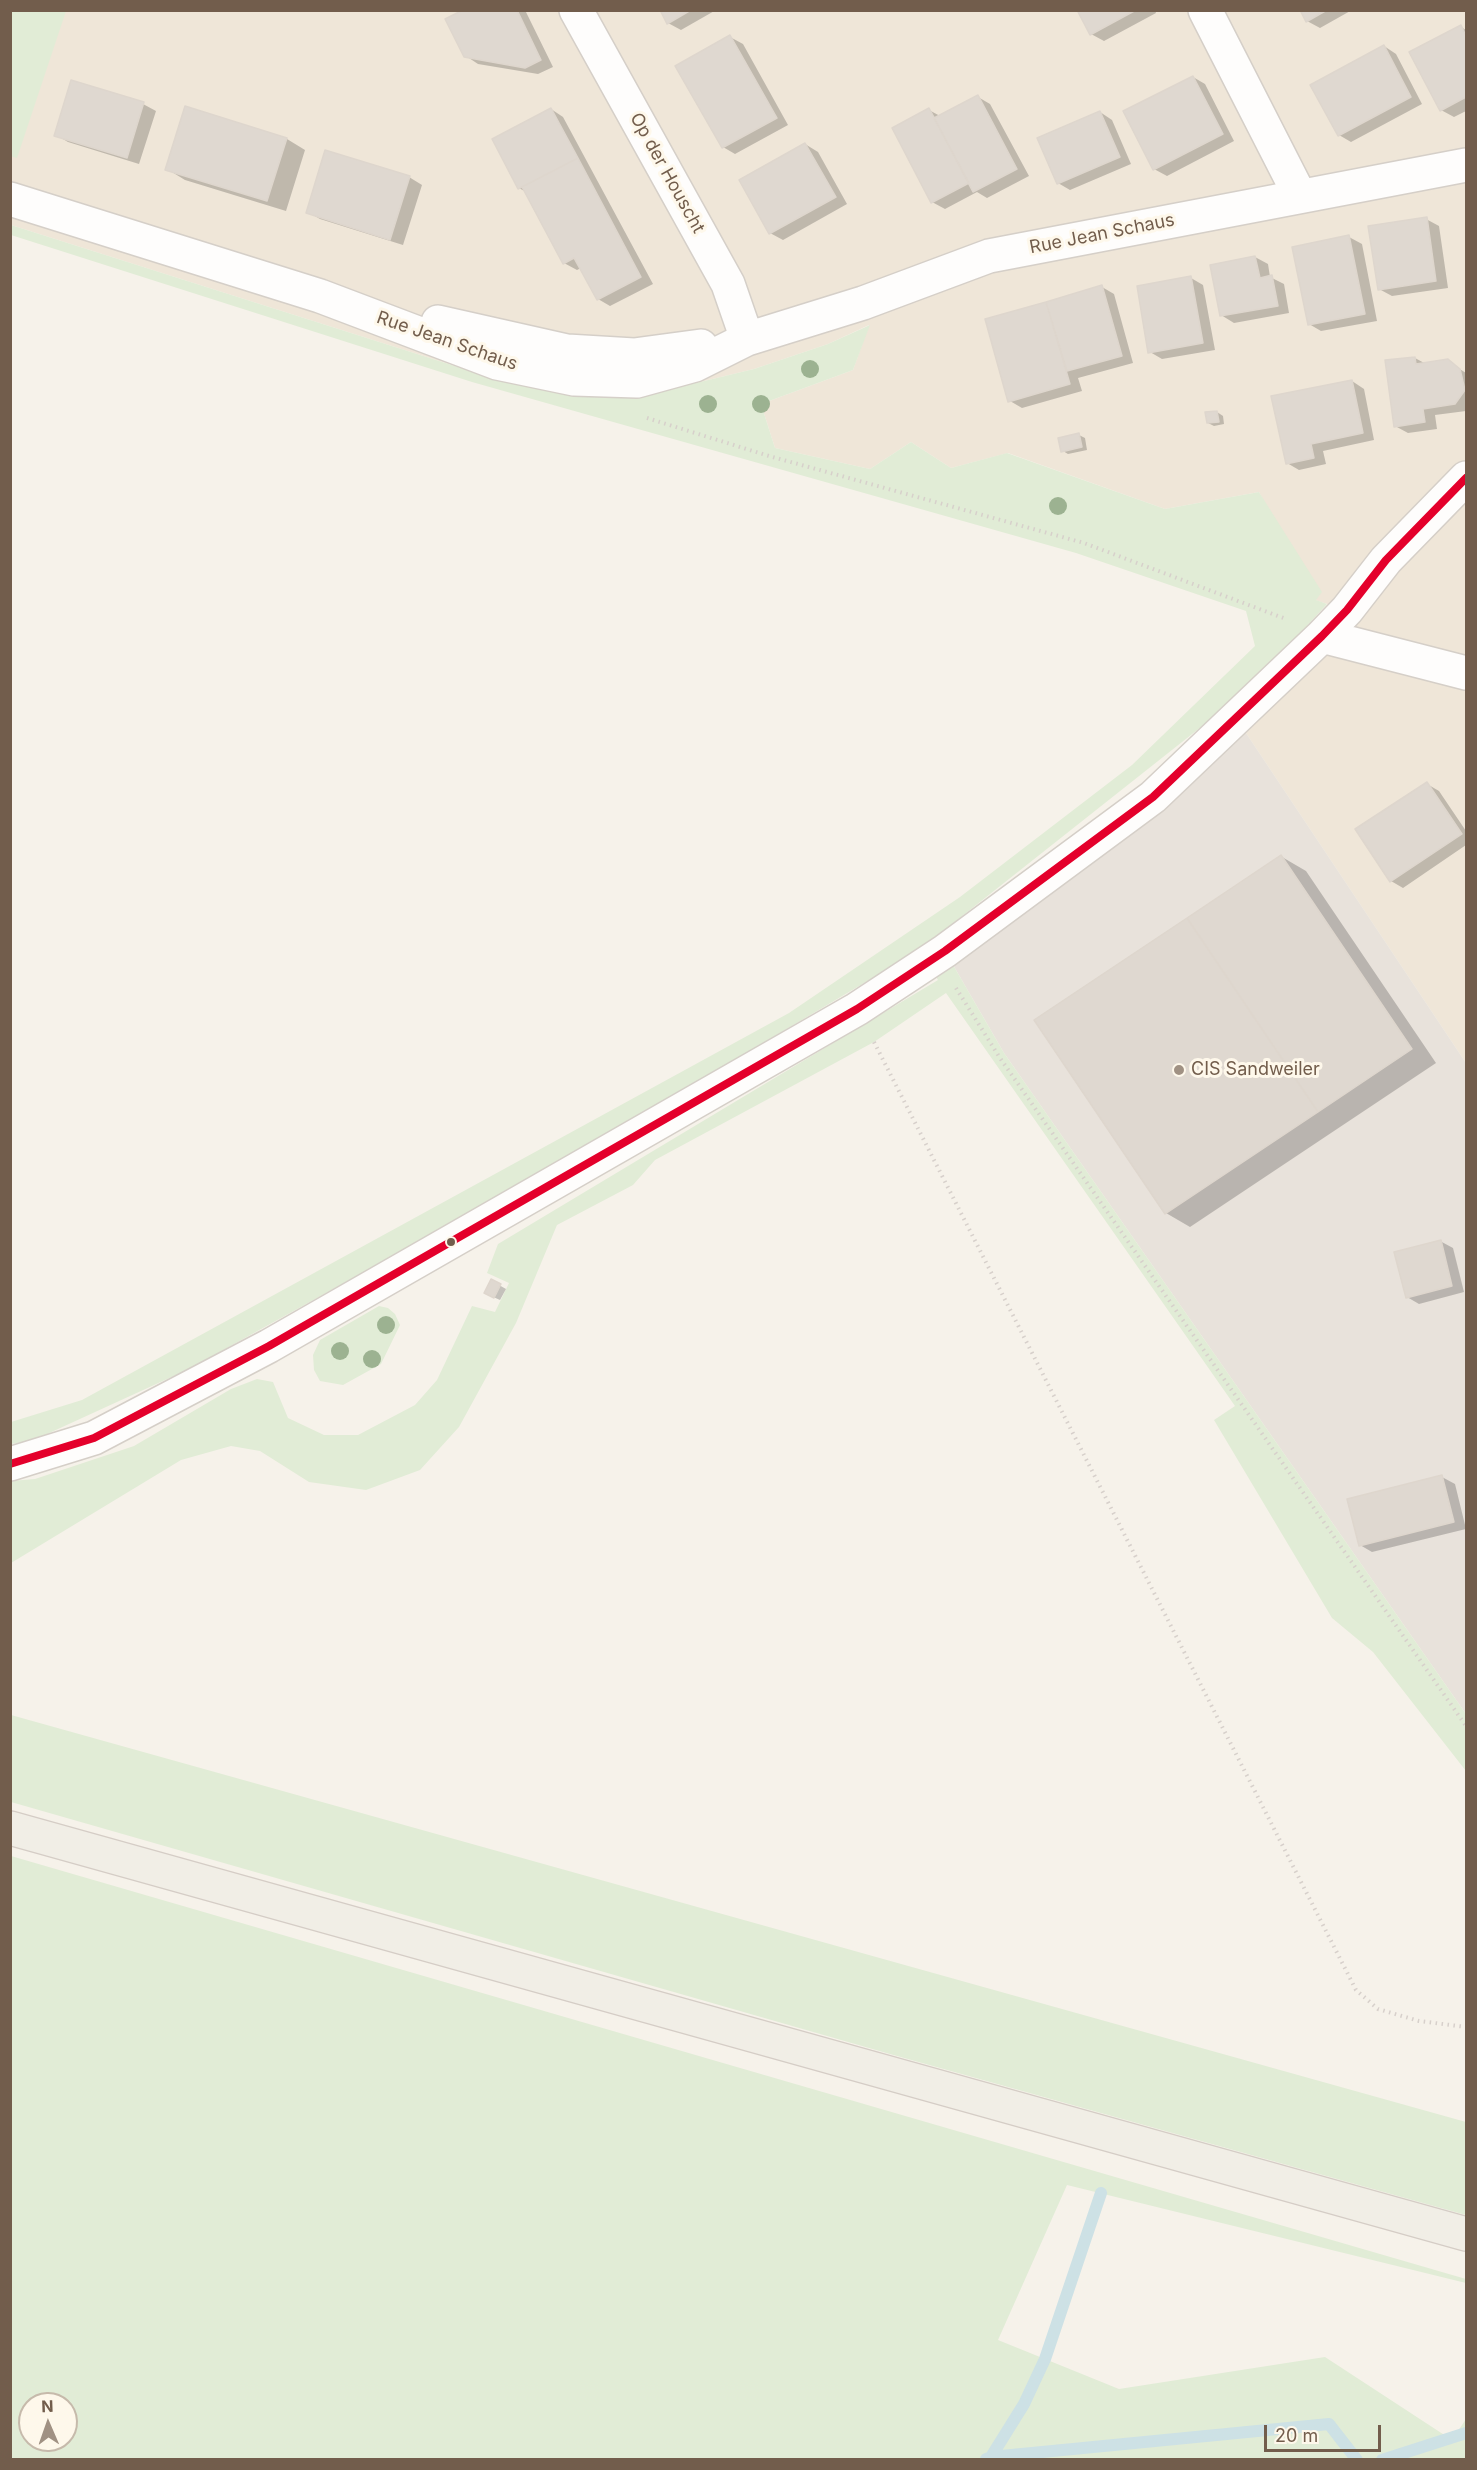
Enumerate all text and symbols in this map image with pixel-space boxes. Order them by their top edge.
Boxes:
street label: Op der Houscht [625,109,709,237]
street label: Rue Jean Schaus [1028,209,1176,259]
street label: Rue Jean Schaus [374,307,520,375]
place label: CIS Sandweiler [1191,1059,1320,1081]
marker: CIS Sandweiler [1172,1063,1186,1077]
unlabelled marker [445,1236,457,1248]
north arrow [18,2392,78,2452]
text: N [41,2396,54,2416]
scale bar [1267,2413,1384,2451]
text: 20 m [1275,2425,1318,2446]

